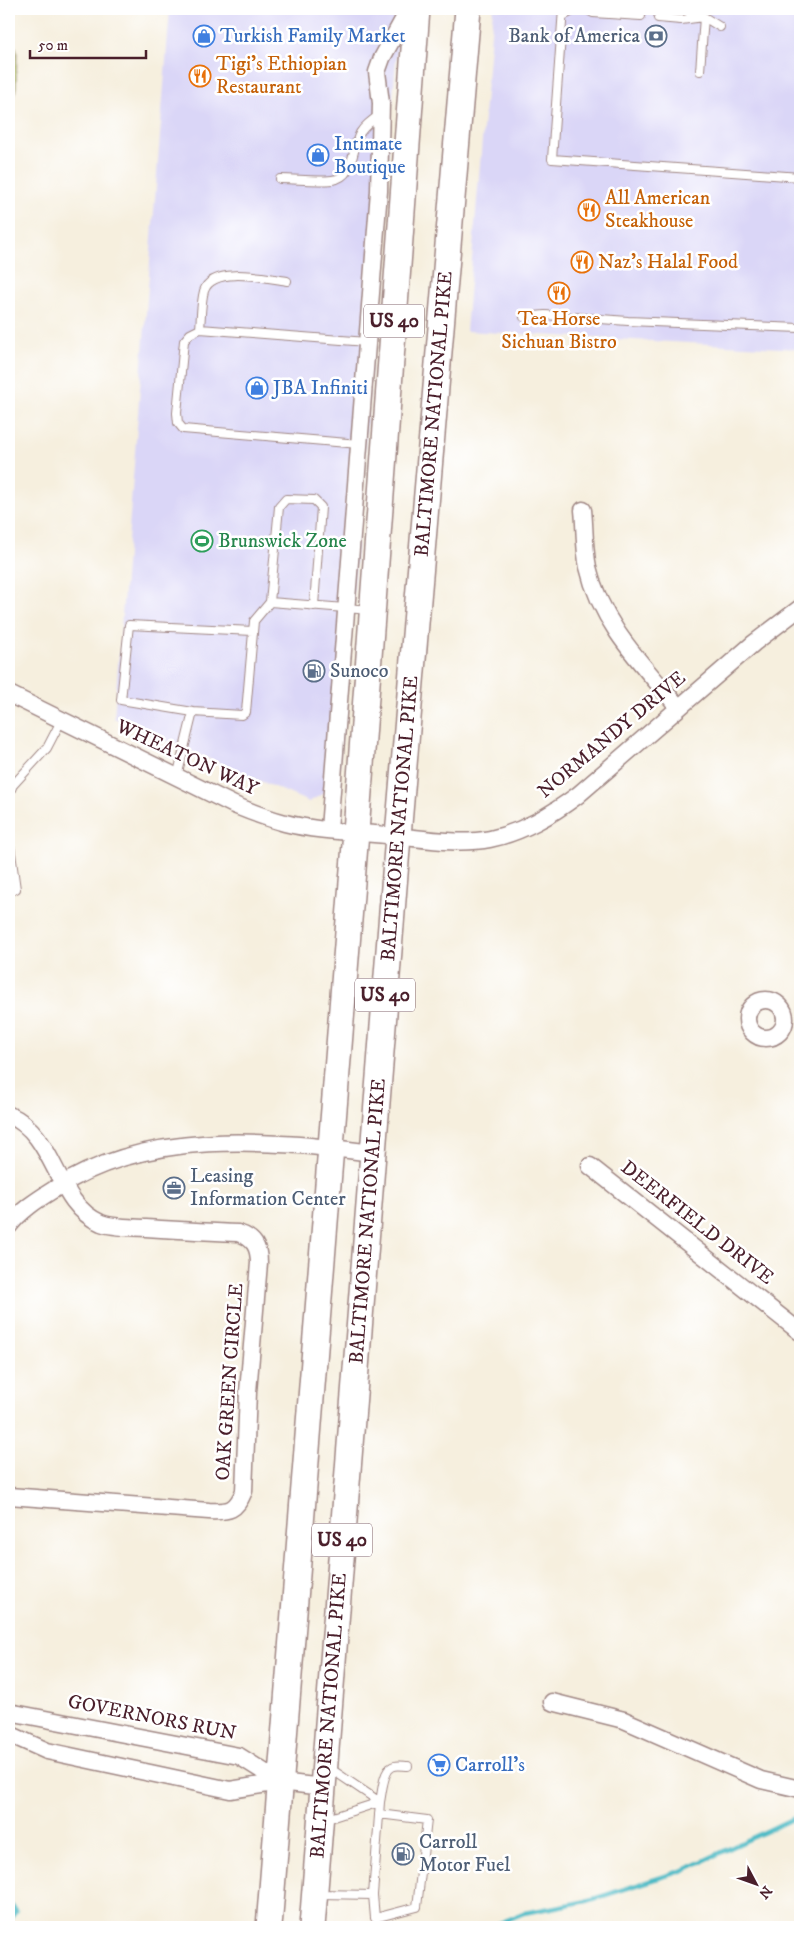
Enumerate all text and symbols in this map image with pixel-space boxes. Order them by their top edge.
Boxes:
shop icon: Turkish Family Market [192,24,216,48]
place label: Turkish Family Market [220,24,406,49]
place label: Bank of America [508,24,640,49]
bank icon: Bank of America [644,24,668,48]
scale bar [30,28,146,60]
text: 50 m [38,36,68,55]
place label: Tigi's Ethiopian Restaurant [216,52,348,100]
restaurant icon: Tigi's Ethiopian Restaurant [188,64,212,88]
place label: Intimate Boutique [334,132,405,180]
shop icon: Intimate Boutique [306,143,330,167]
place label: All American Steakhouse [605,186,711,234]
restaurant icon: All American Steakhouse [577,198,601,222]
restaurant icon: Naz's Halal Food [570,250,594,274]
place label: Naz's Halal Food [598,250,738,275]
street label: BALTIMORE NATIONAL PIKE [409,270,458,558]
restaurant icon: Tea Horse Sichuan Bistro [547,281,571,305]
road number: US 40 [364,304,424,338]
place label: Tea Horse Sichuan Bistro [501,307,617,355]
shop icon: JBA Infiniti [245,376,269,400]
place label: JBA Infiniti [271,376,368,401]
sports icon: Brunswick Zone [190,529,214,553]
place label: Brunswick Zone [218,529,347,554]
fuel station icon: Sunoco [302,659,326,683]
place label: Sunoco [330,659,389,684]
street label: NORMANDY DRIVE [533,666,691,804]
street label: BALTIMORE NATIONAL PIKE [376,675,424,962]
street label: WHEATON WAY [111,714,262,802]
road number: US 40 [355,978,415,1012]
street label: BALTIMORE NATIONAL PIKE [344,1077,391,1365]
street label: DEERFIELD DRIVE [615,1155,779,1291]
place label: Leasing Information Center [190,1164,346,1212]
office icon: Leasing Information Center [162,1176,186,1200]
street label: OAK GREEN CIRCLE [211,1282,249,1482]
road number: US 40 [312,1524,372,1556]
street label: BALTIMORE NATIONAL PIKE [305,1572,352,1859]
street label: GOVERNORS RUN [66,1689,238,1747]
supermarket icon: Carroll's [427,1753,451,1777]
place label: Carroll's [455,1753,525,1778]
place label: Carroll Motor Fuel [419,1830,510,1878]
fuel station icon: Carroll Motor Fuel [391,1842,415,1866]
north arrow [732,1858,782,1908]
text: N [754,1882,776,1902]

